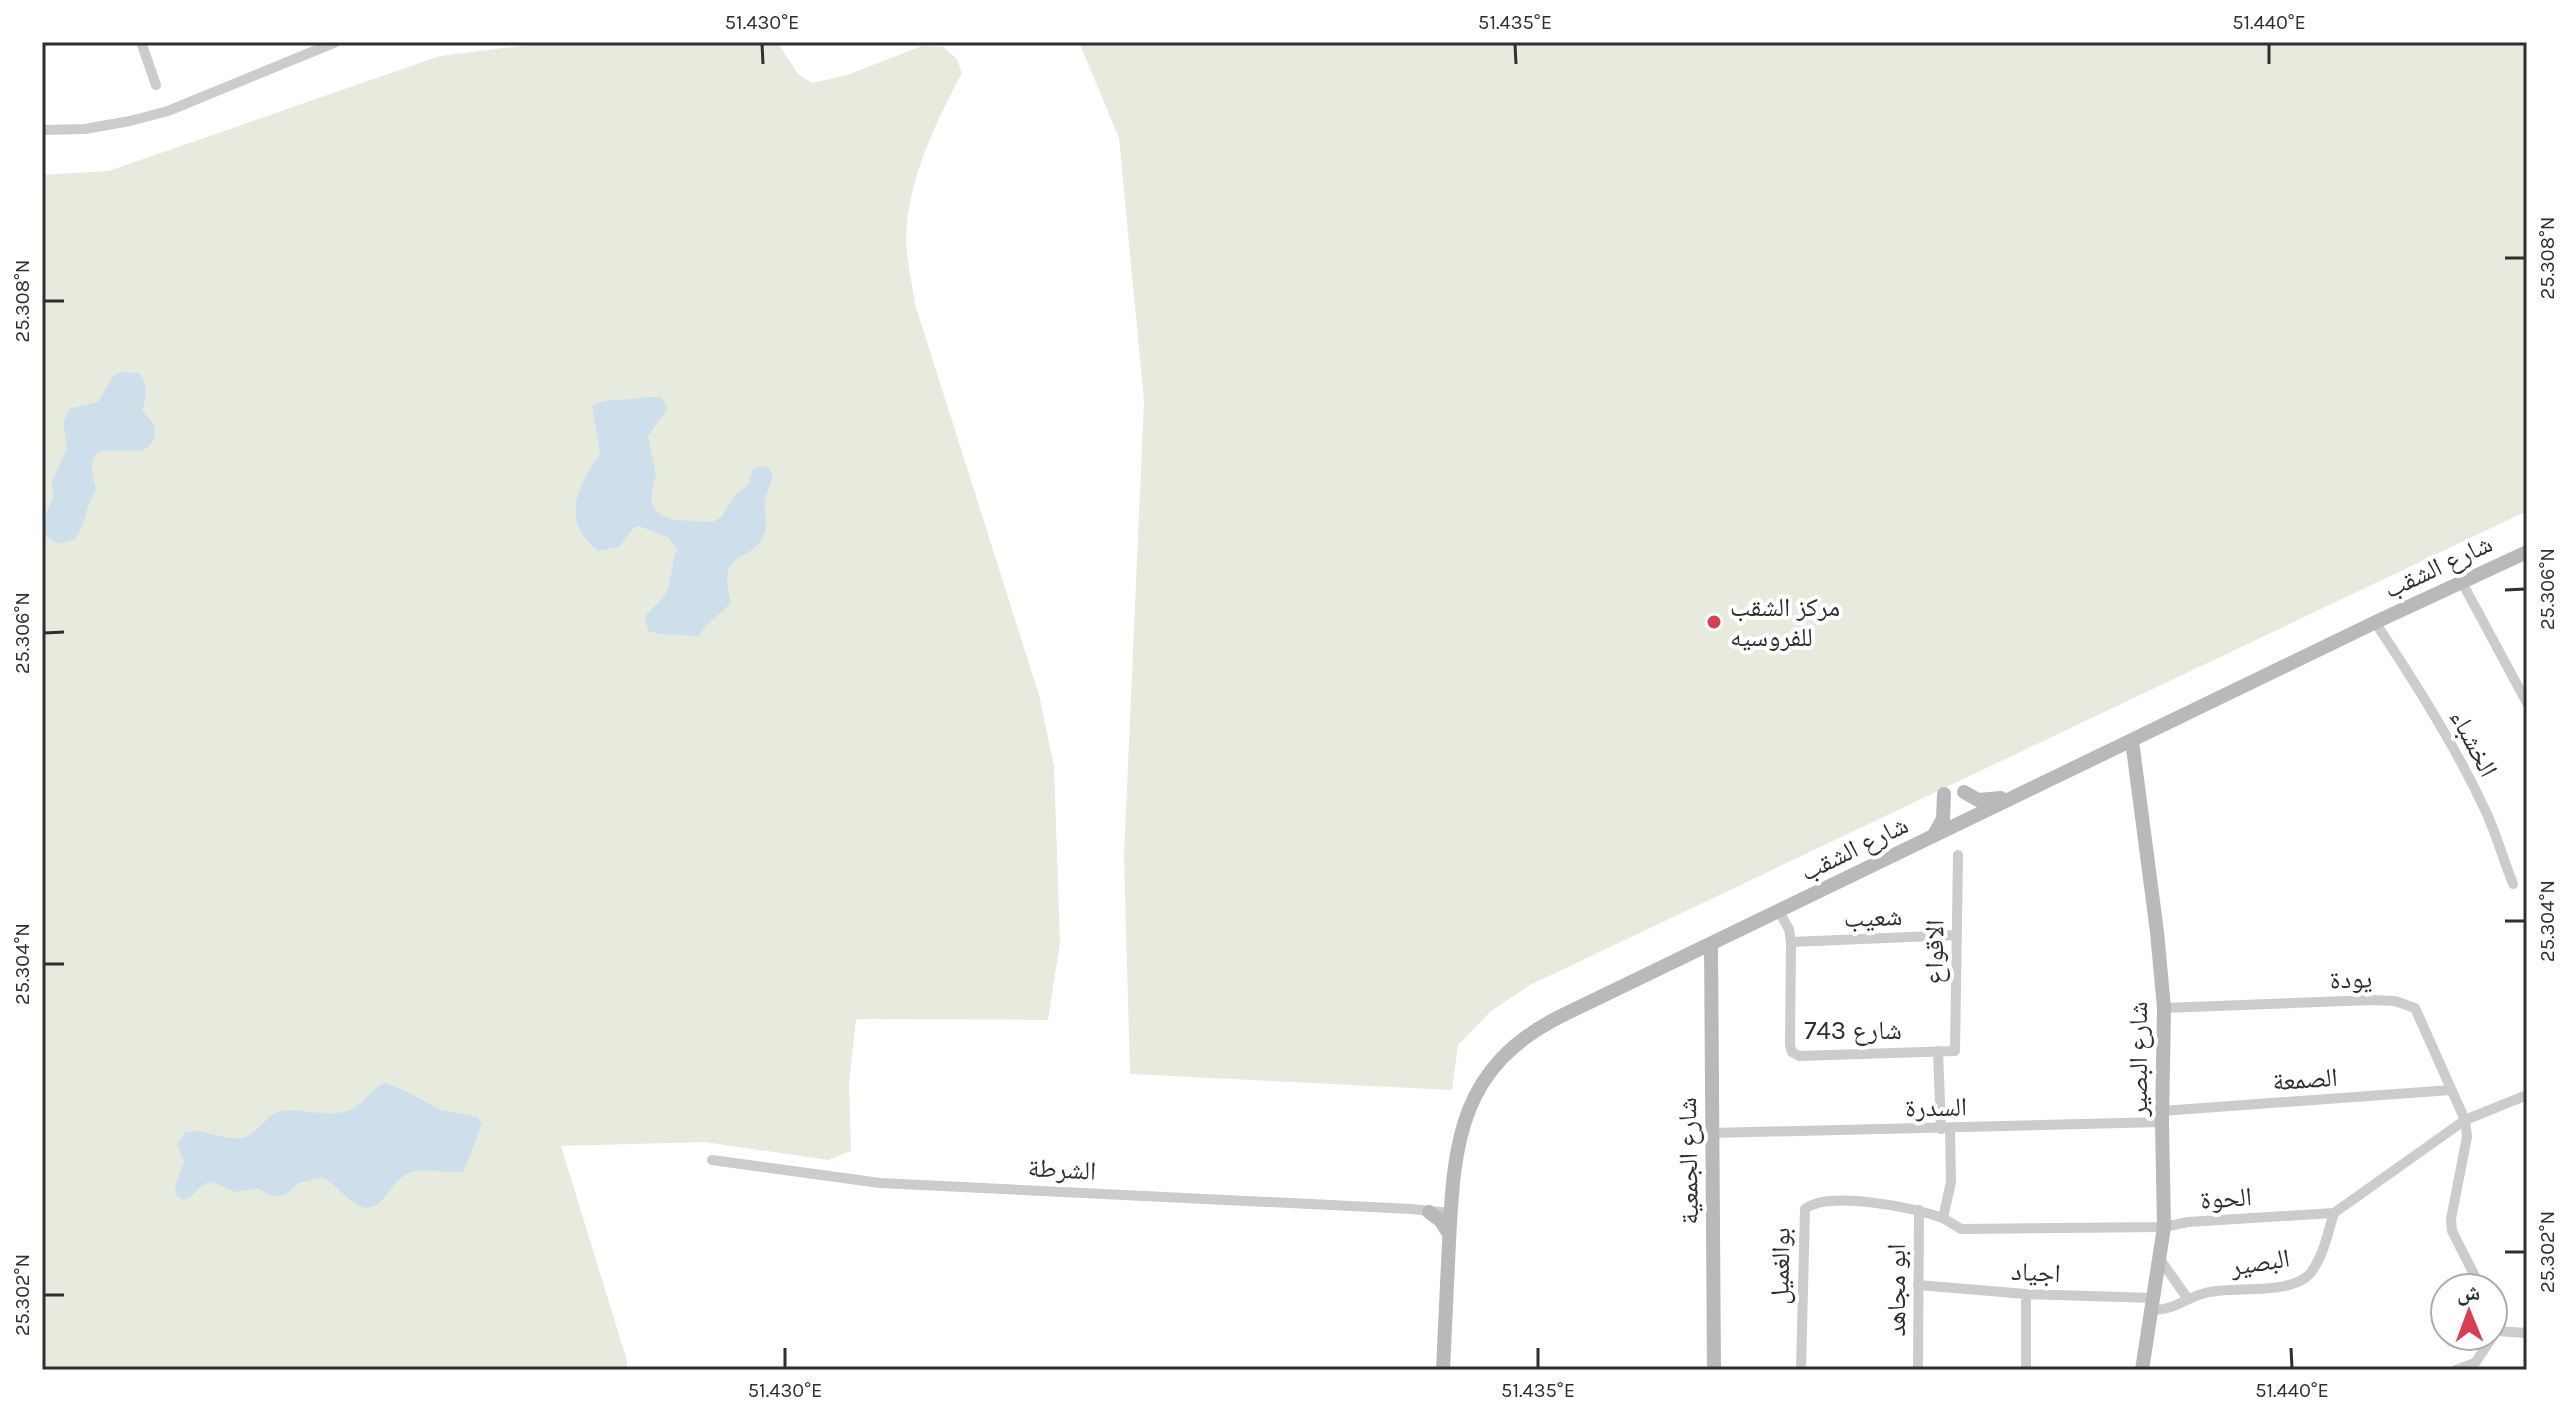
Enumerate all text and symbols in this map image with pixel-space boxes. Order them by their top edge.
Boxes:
text: 51.430°E [725,11,799,34]
text: 51.435°E [1478,11,1552,34]
text: 51.440°E [2232,11,2306,34]
text: 25.308°N [2536,217,2559,299]
text: 25.308°N [11,260,34,342]
street label: شارع الشقب [2379,528,2497,605]
text: 25.306°N [2536,548,2559,630]
text: 25.306°N [11,592,34,674]
place label: مركز الشقب للفروسيه [1730,592,1840,653]
marker: مركز الشقب للفروسيه [1705,613,1723,631]
street label: الخشباء [2443,704,2504,782]
street label: شارع الشقب [1795,809,1913,888]
text: 25.304°N [2536,880,2559,962]
street label: شعيب [1843,901,1903,934]
street label: الاقواع [1918,919,1951,985]
text: 25.304°N [11,923,34,1005]
street label: يودة [2329,963,2373,996]
street label: شارع البصير [2123,1002,2154,1118]
street label: شارع 743 [1804,1015,1902,1046]
street label: الصمعة [2271,1062,2339,1097]
street label: السدرة [1905,1091,1967,1124]
street label: شارع الجمعية [1672,1097,1705,1225]
street label: الشرطة [1027,1152,1097,1187]
street label: الحوة [2199,1181,2253,1216]
text: 25.302°N [2536,1211,2559,1293]
street label: بوالغميل [1764,1227,1797,1305]
street label: البصير [2227,1243,2292,1283]
street label: ابو مجاهد [1881,1244,1912,1336]
text: 25.302°N [11,1254,34,1336]
street label: اجياد [2010,1256,2061,1289]
north arrow [2429,1272,2509,1352]
text: ش [2457,1280,2481,1306]
text: 51.430°E [748,1379,822,1402]
text: 51.435°E [1501,1379,1575,1402]
text: 51.440°E [2255,1379,2329,1402]

